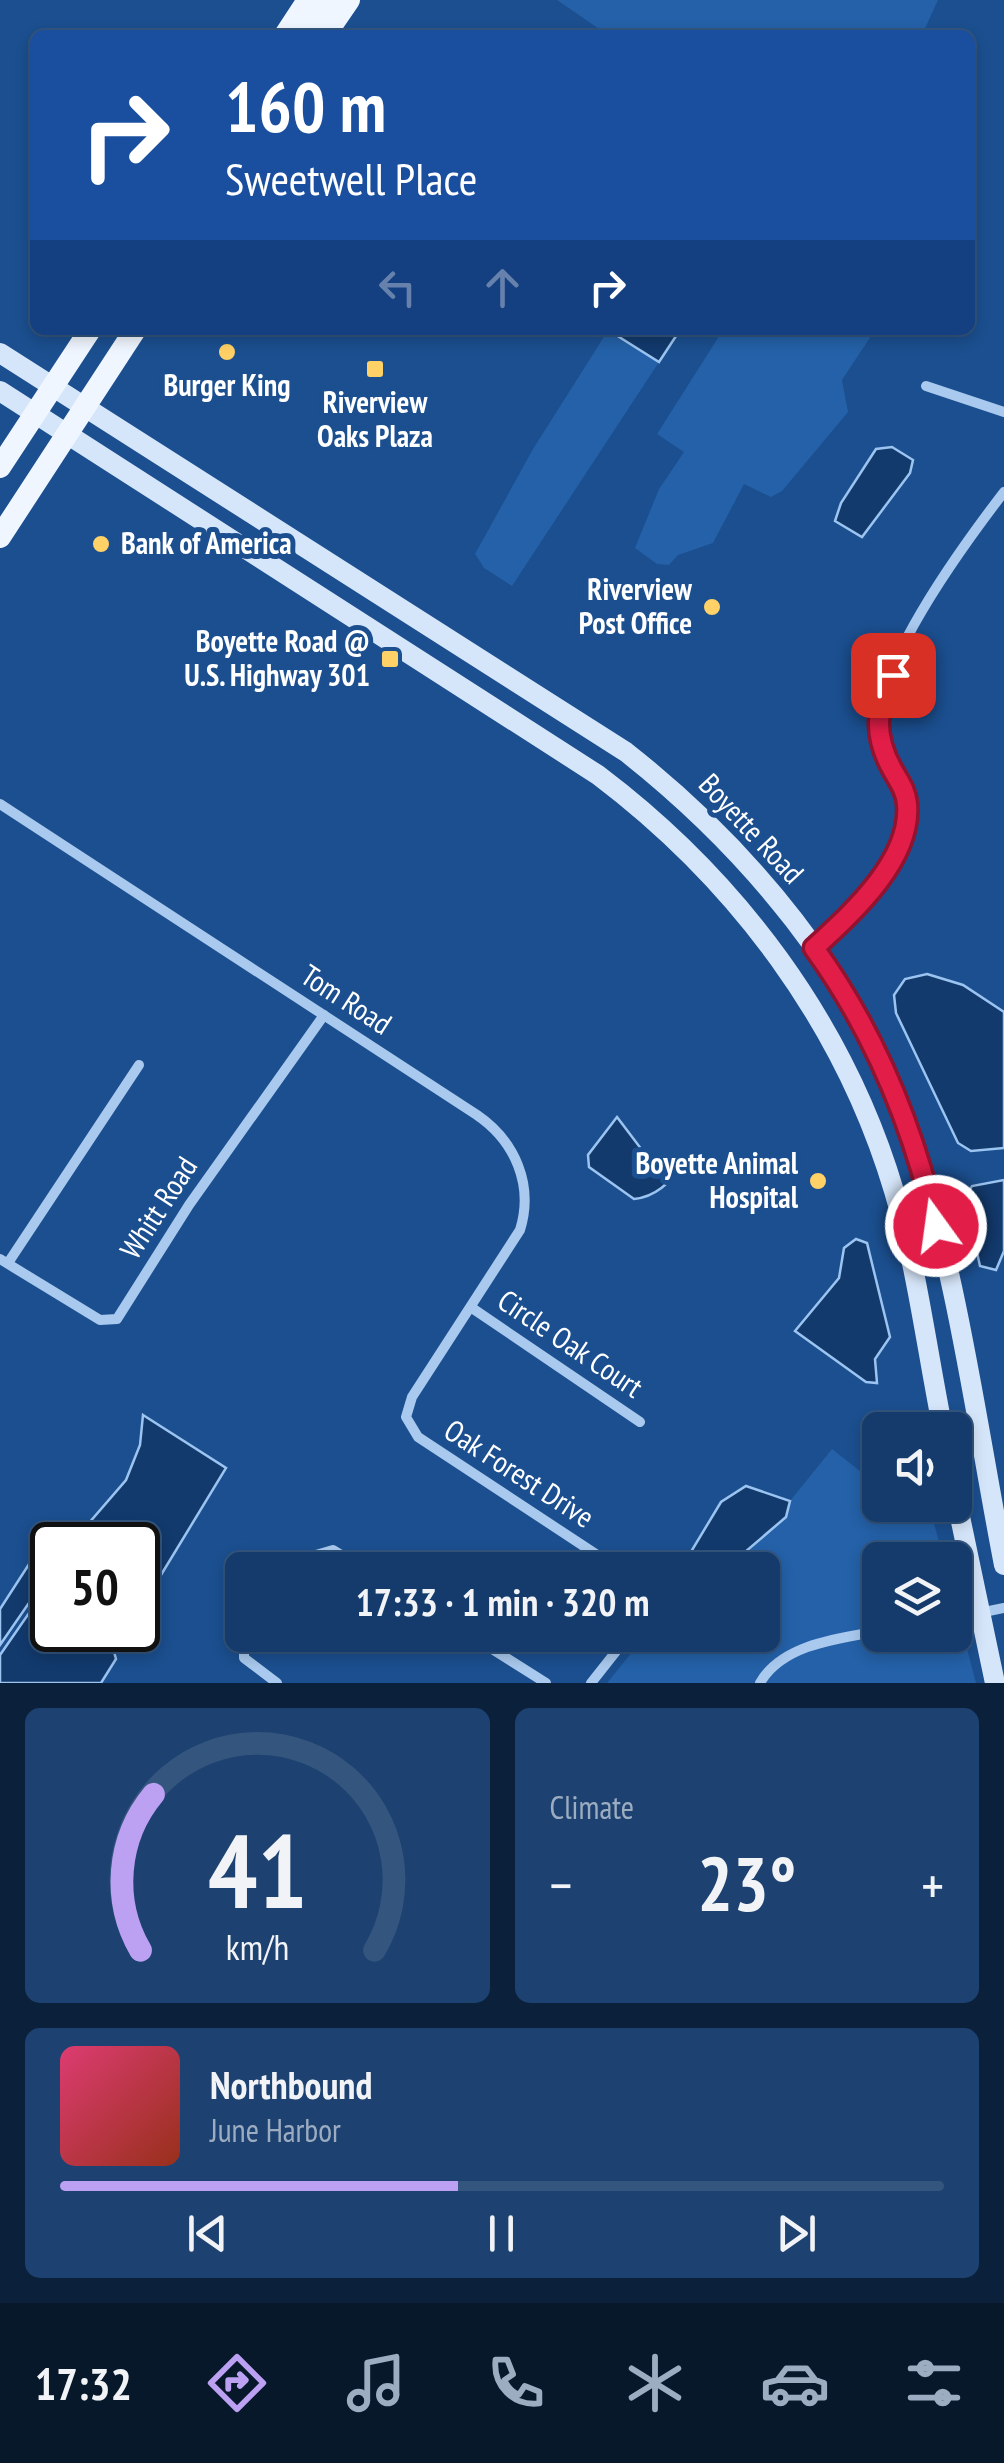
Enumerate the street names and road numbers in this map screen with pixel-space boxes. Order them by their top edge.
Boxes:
street label: Boyette Road [691,765,813,891]
street label: Tom Road [294,955,400,1042]
street label: Whitt Road [110,1149,205,1266]
street label: Circle Oak Court [491,1280,651,1406]
street label: Oak Forest Drive [437,1410,602,1536]

